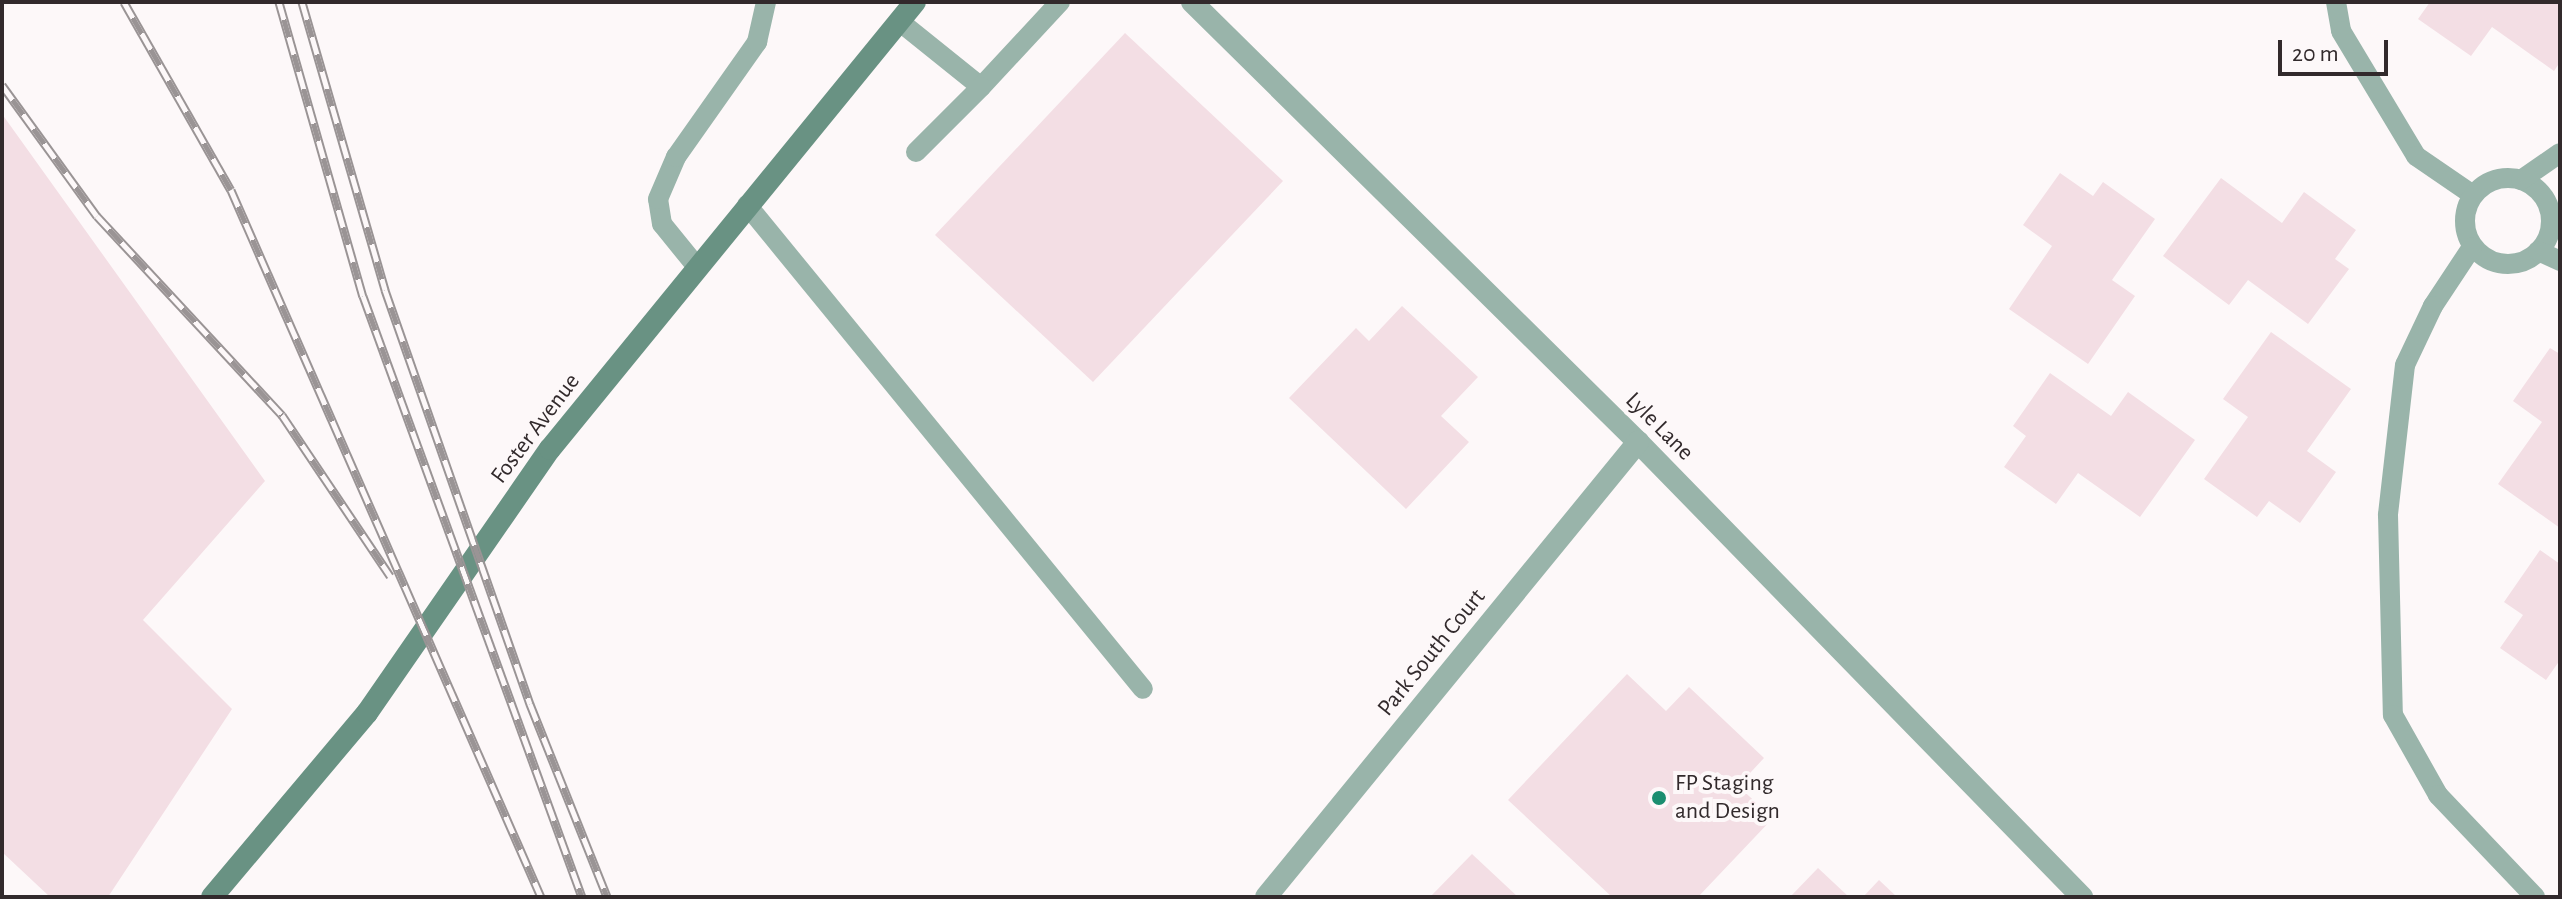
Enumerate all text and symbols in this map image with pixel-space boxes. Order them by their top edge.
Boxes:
scale bar [2282,24,2392,74]
text: 20 m [2292,42,2339,66]
street label: Foster Avenue [485,368,587,490]
street label: Lyle Lane [1619,387,1699,467]
street label: Park South Court [1372,583,1492,723]
place label: FP Staging and Design [1675,770,1780,826]
marker: FP Staging and Design [1650,789,1668,807]

